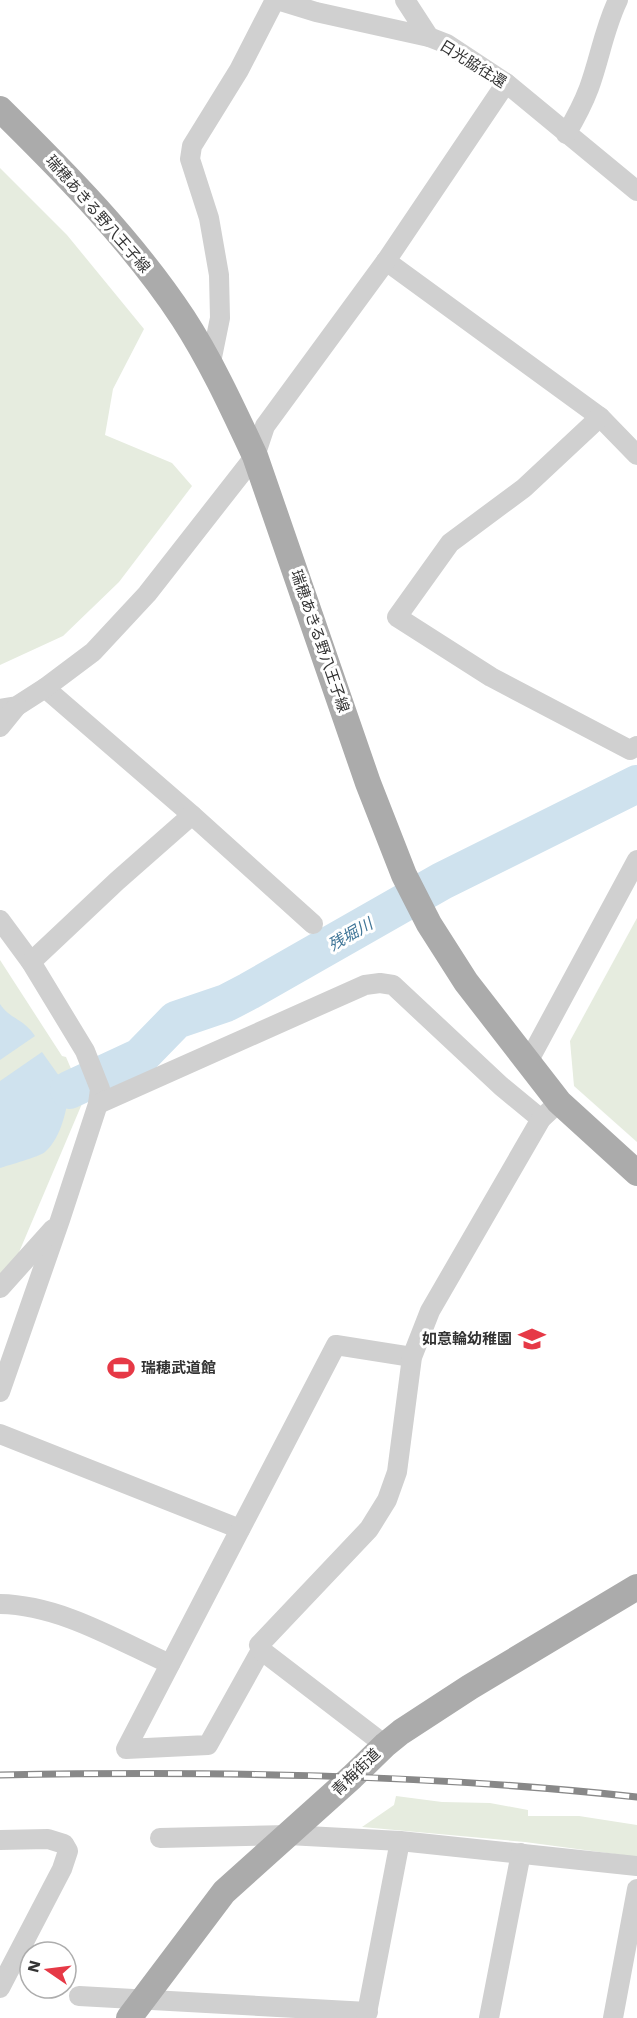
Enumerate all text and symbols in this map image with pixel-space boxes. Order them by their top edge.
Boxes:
street label: 日光脇往還 [436,36,510,92]
street label: 瑞穂あきる野八王子線 [42,152,154,276]
street label: 瑞穂あきる野八王子線 [287,567,353,715]
water label: 残堀川 [325,913,378,955]
school or university icon: 如意輪幼稚園 [517,1324,547,1354]
place label: 如意輪幼稚園 [422,1330,512,1348]
sports icon: 瑞穂武道館 [106,1353,136,1383]
place label: 瑞穂武道館 [141,1359,216,1377]
street label: 青梅街道 [328,1745,384,1799]
north arrow [18,1940,78,2000]
text: N [23,1958,45,1975]

